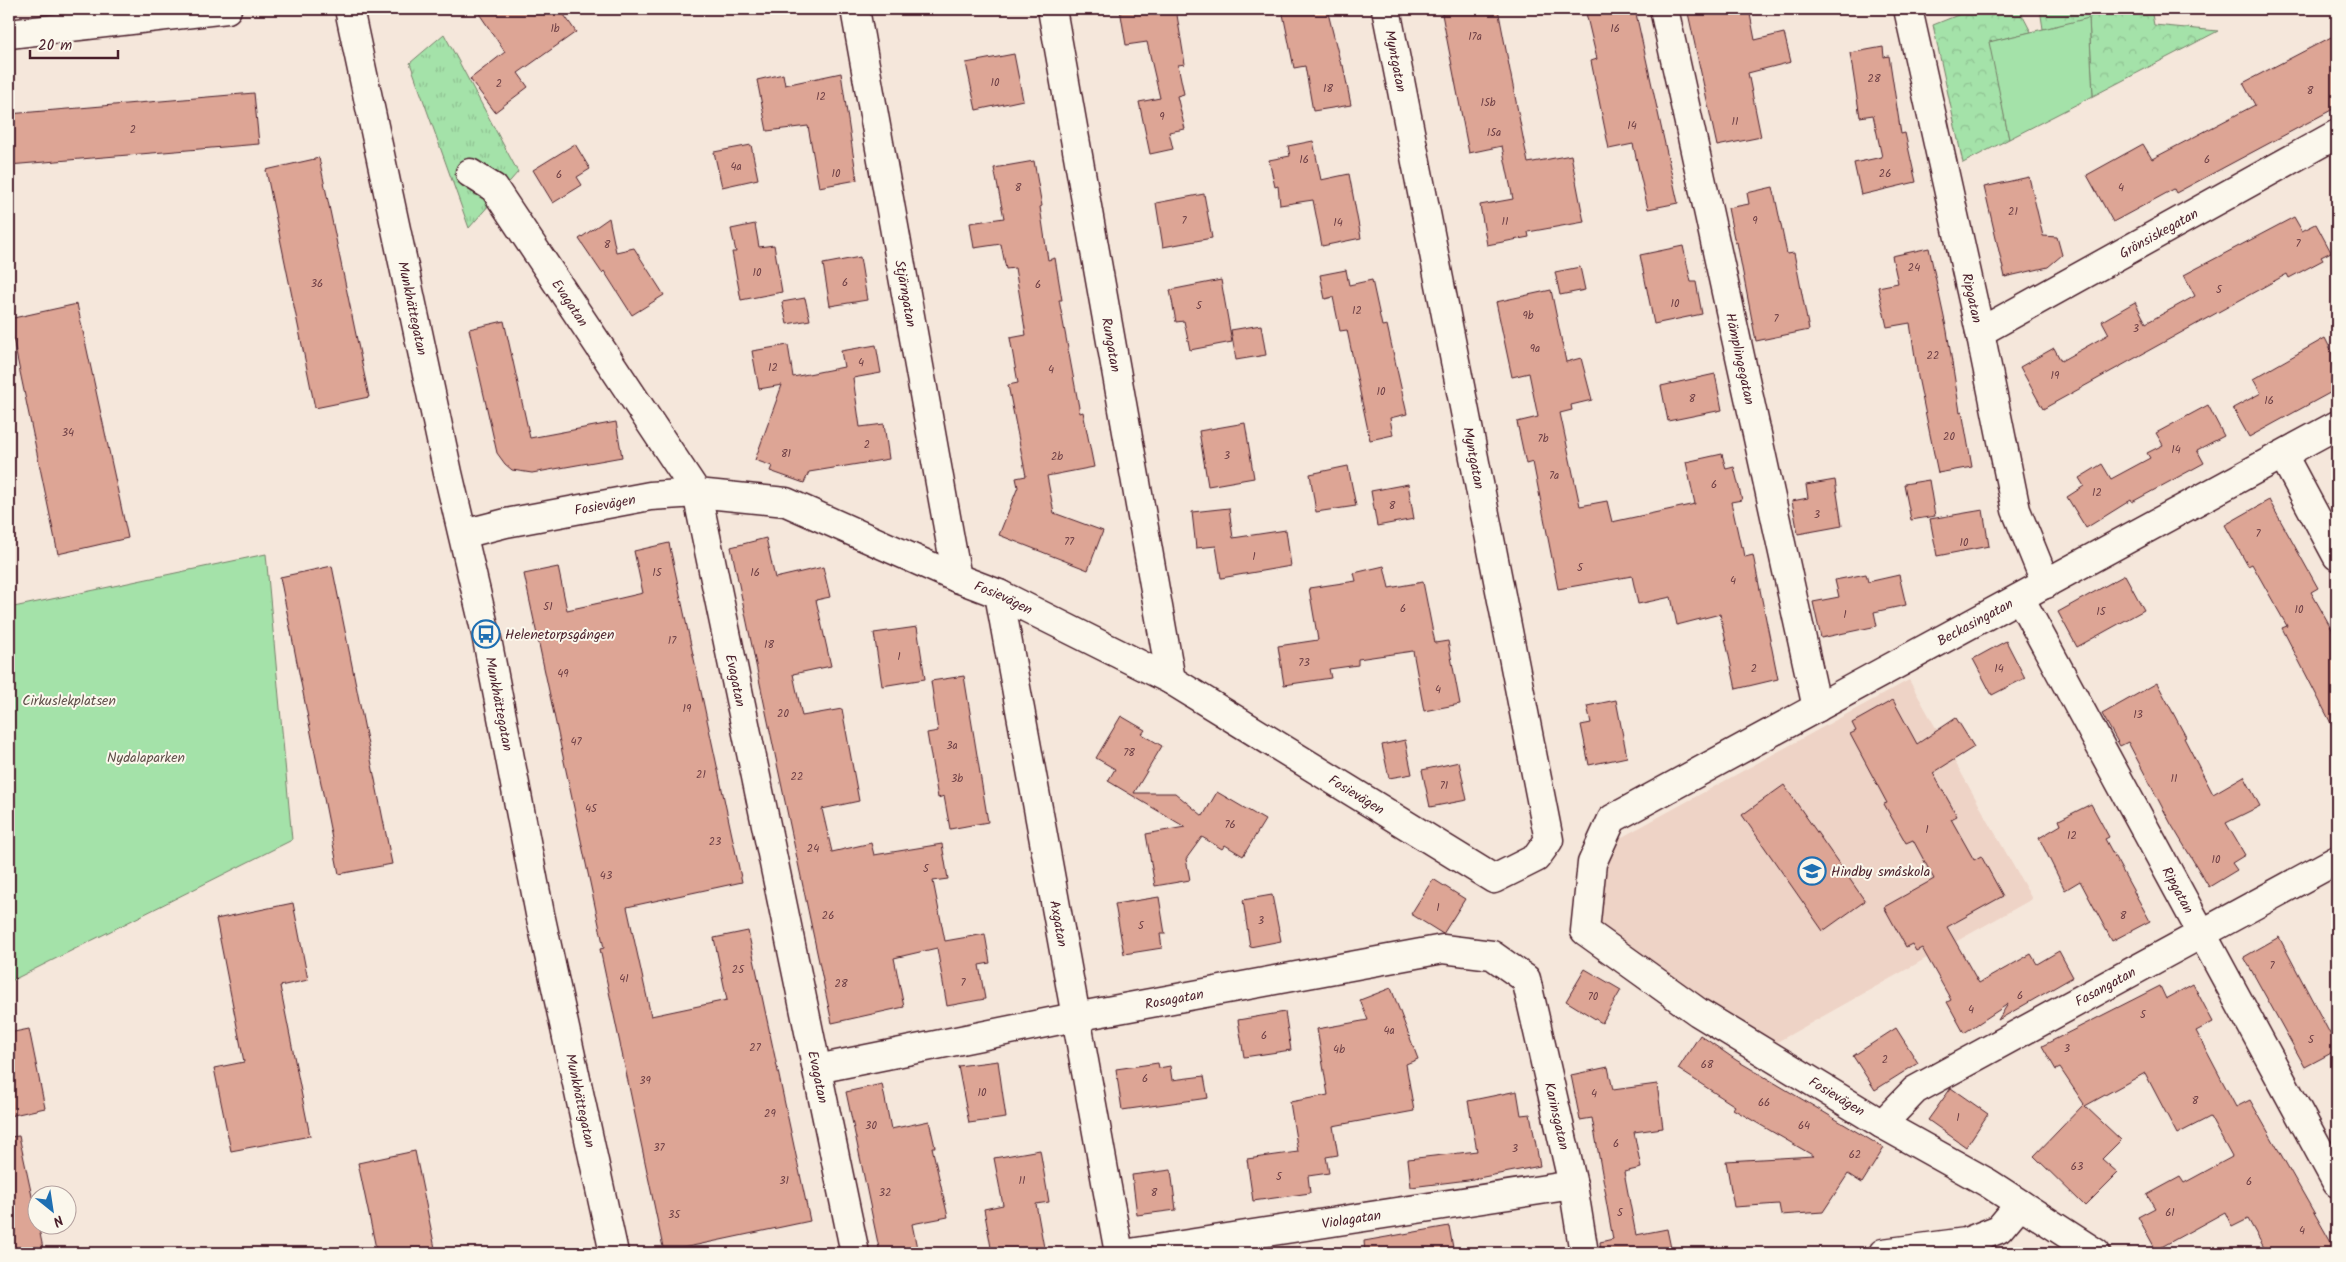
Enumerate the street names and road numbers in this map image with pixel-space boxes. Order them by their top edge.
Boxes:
street label: Myntgatan [1378,28,1412,94]
street label: Grönsiskegatan [2115,203,2203,265]
street label: Stjärngatan [888,258,922,329]
street label: Munkhättegatan [391,259,433,358]
street label: Ripgatan [1955,271,1988,325]
street label: Evagatan [546,275,593,332]
street label: Hämplingegatan [1719,311,1760,407]
street label: Rungatan [1095,316,1126,374]
street label: Myntgatan [1456,425,1490,491]
street label: Fosievägen [572,489,638,522]
street label: Fosievägen [971,576,1036,621]
street label: Beckasingatan [1933,593,2017,652]
street label: Evagatan [719,652,751,709]
street label: Munkhättegatan [479,655,518,753]
street label: Fosievägen [1324,770,1389,821]
street label: Ripgatan [2155,863,2199,918]
street label: Axgatan [1043,899,1073,949]
street label: Fasangatan [2071,962,2140,1013]
street label: Rosagatan [1143,983,1206,1016]
street label: Evagatan [801,1049,834,1105]
street label: Munkhättegatan [559,1052,601,1150]
street label: Fosievägen [1804,1071,1869,1122]
street label: Karinsgatan [1538,1080,1575,1152]
street label: Violagatan [1320,1205,1383,1235]

